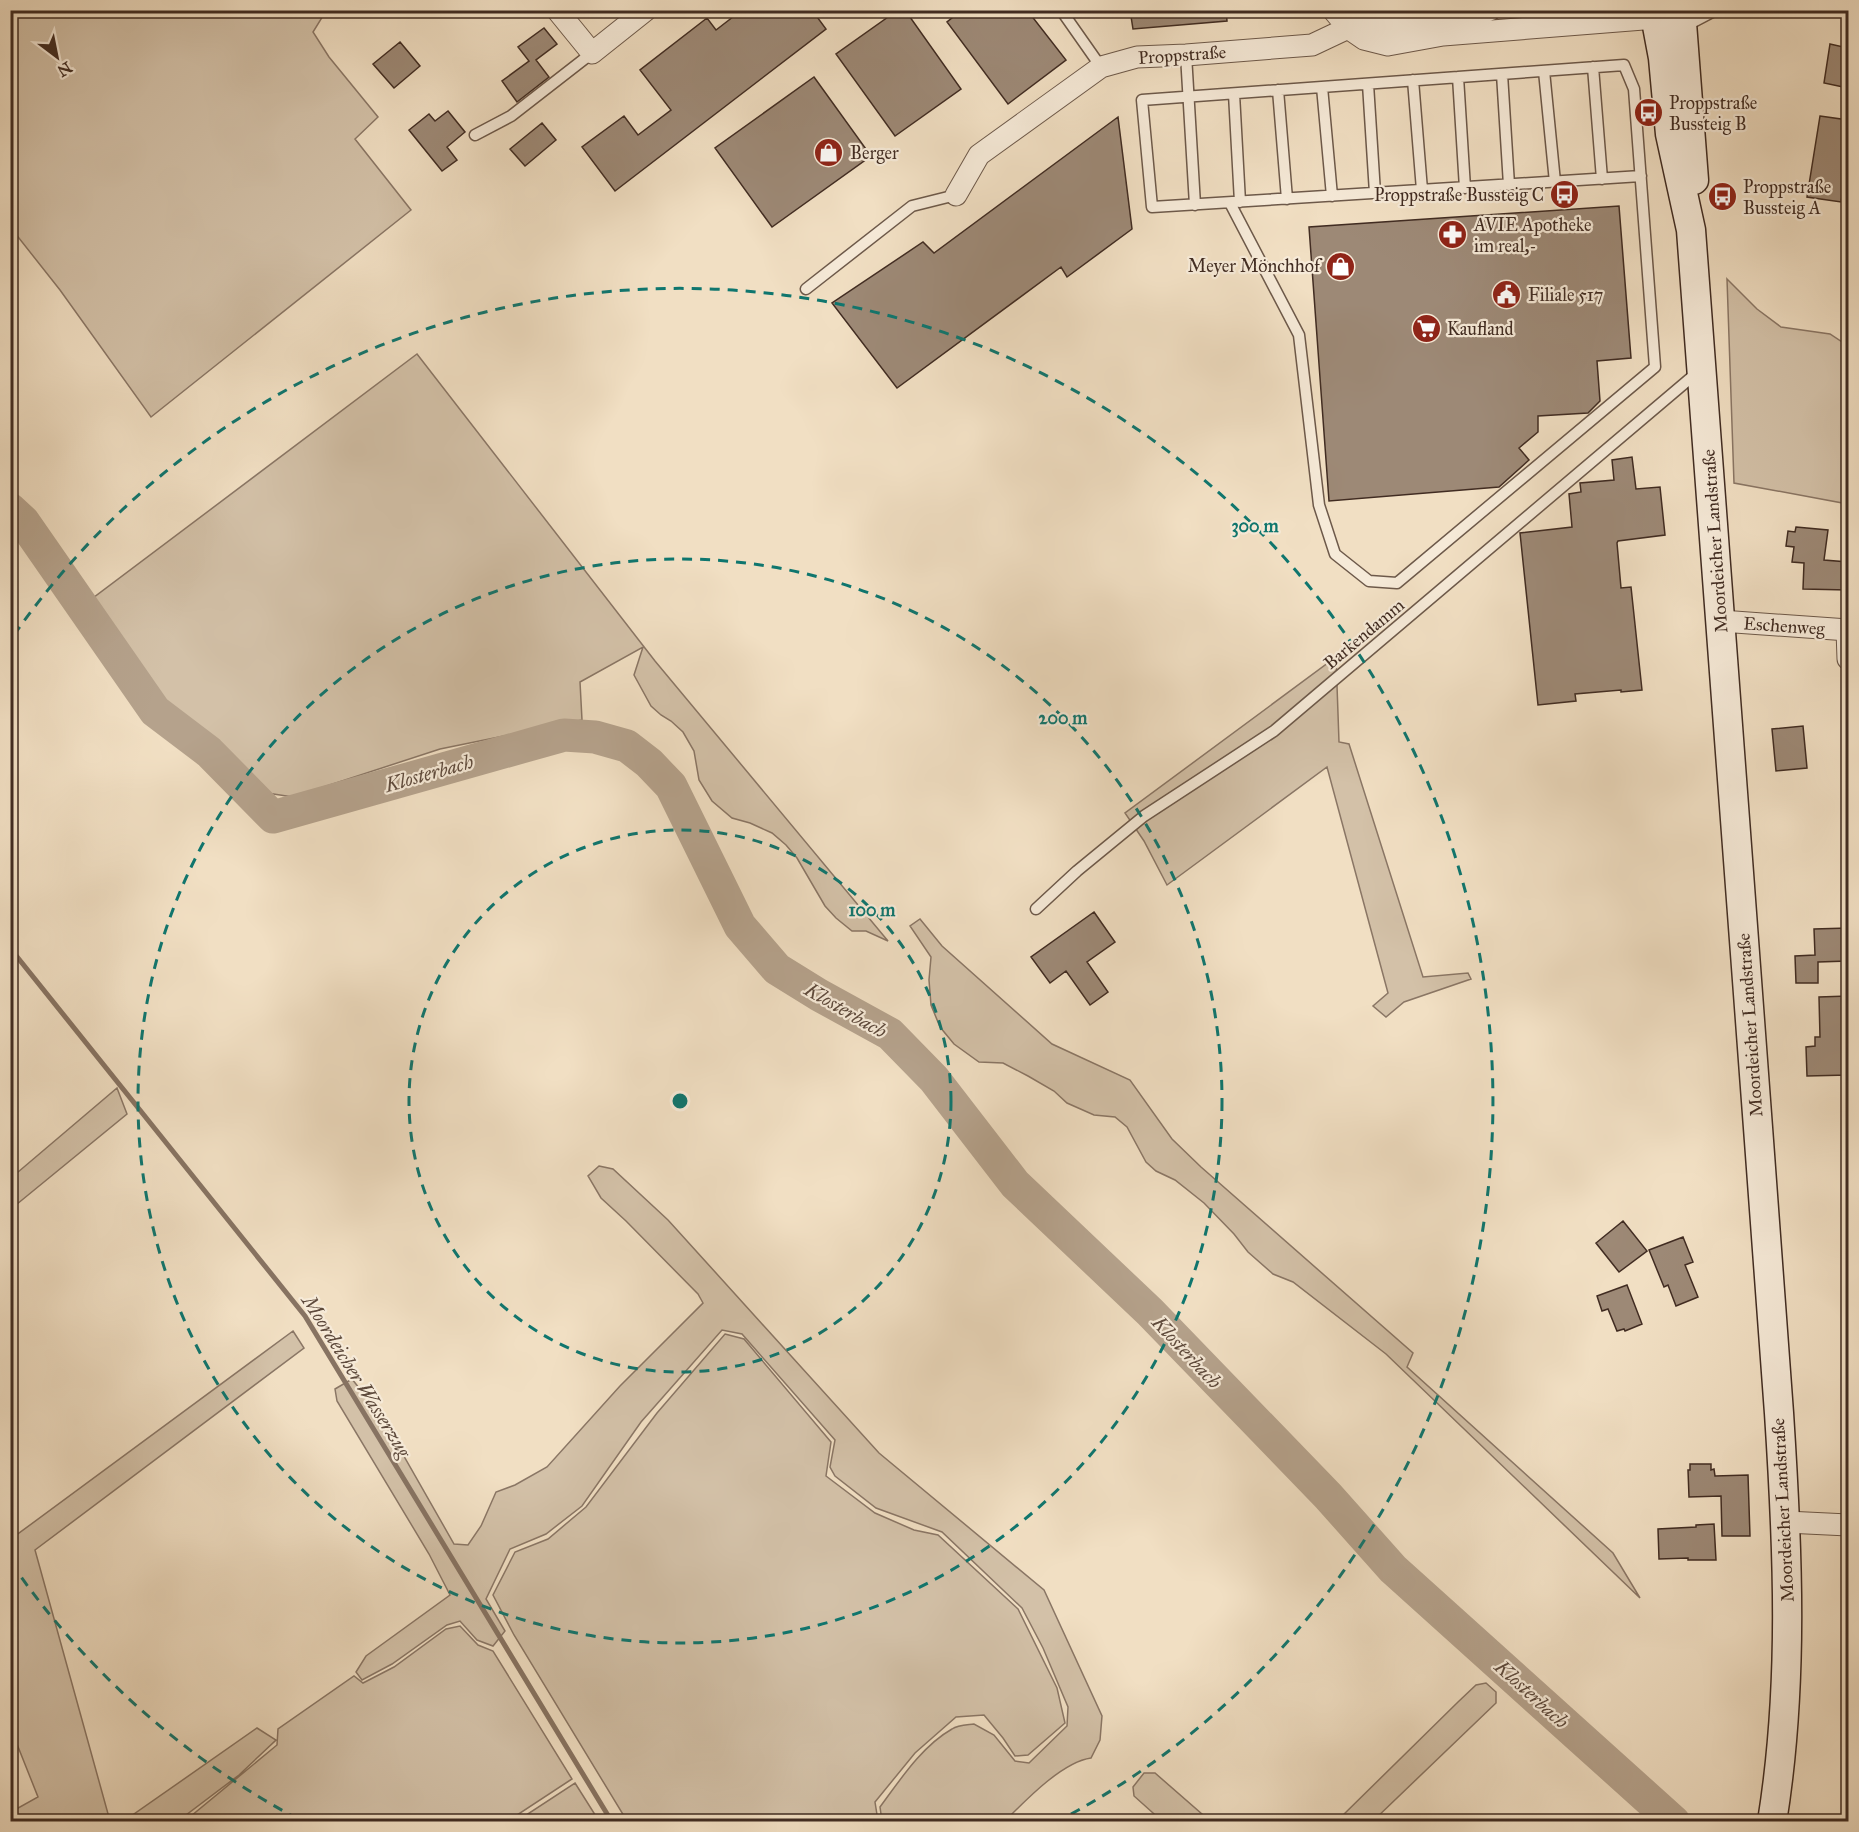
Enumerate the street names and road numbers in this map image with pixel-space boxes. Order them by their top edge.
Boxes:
street label: Proppstraße [1137,41,1227,69]
street label: Moordeicher Landstraße [1698,448,1732,634]
street label: Barkendamm [1319,594,1409,674]
street label: Eschenweg [1742,612,1826,641]
street label: Moordeicher Landstraße [1733,932,1767,1118]
street label: Moordeicher Landstraße [1767,1417,1799,1603]

